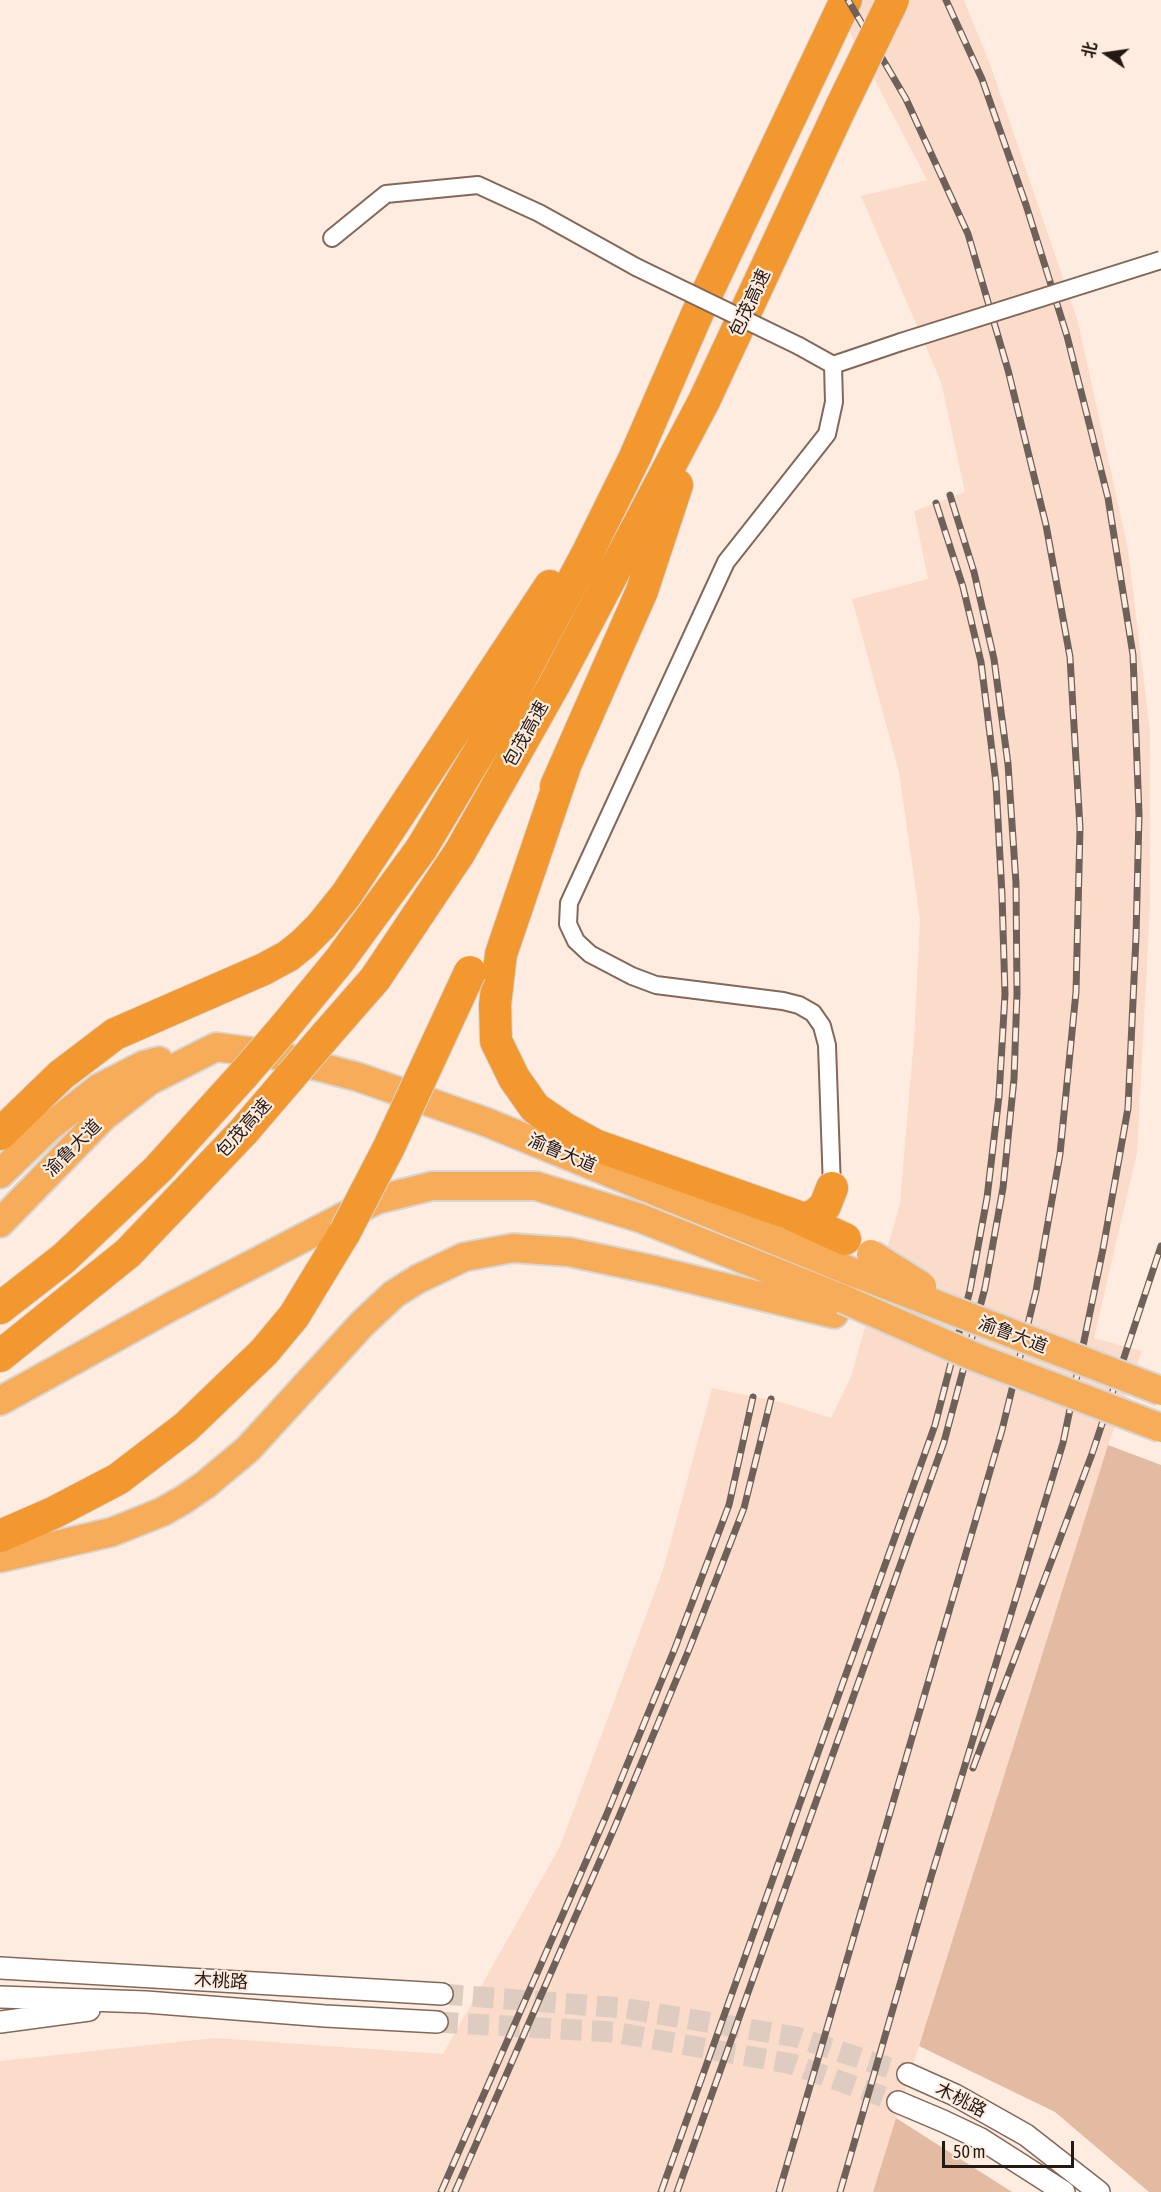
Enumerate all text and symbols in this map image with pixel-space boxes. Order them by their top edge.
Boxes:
north arrow [1077,24,1137,84]
text: 北 [1079,40,1100,60]
street label: 包茂高速 [725,266,775,340]
street label: 包茂高速 [499,697,553,771]
street label: 包茂高速 [212,1094,276,1162]
street label: 渝鲁大道 [40,1115,106,1181]
street label: 渝鲁大道 [525,1129,599,1177]
street label: 渝鲁大道 [976,1312,1050,1358]
street label: 木桃路 [193,1969,249,1993]
street label: 木桃路 [932,2078,990,2122]
scale bar [945,2129,1077,2167]
text: 50 m [953,2141,985,2162]

